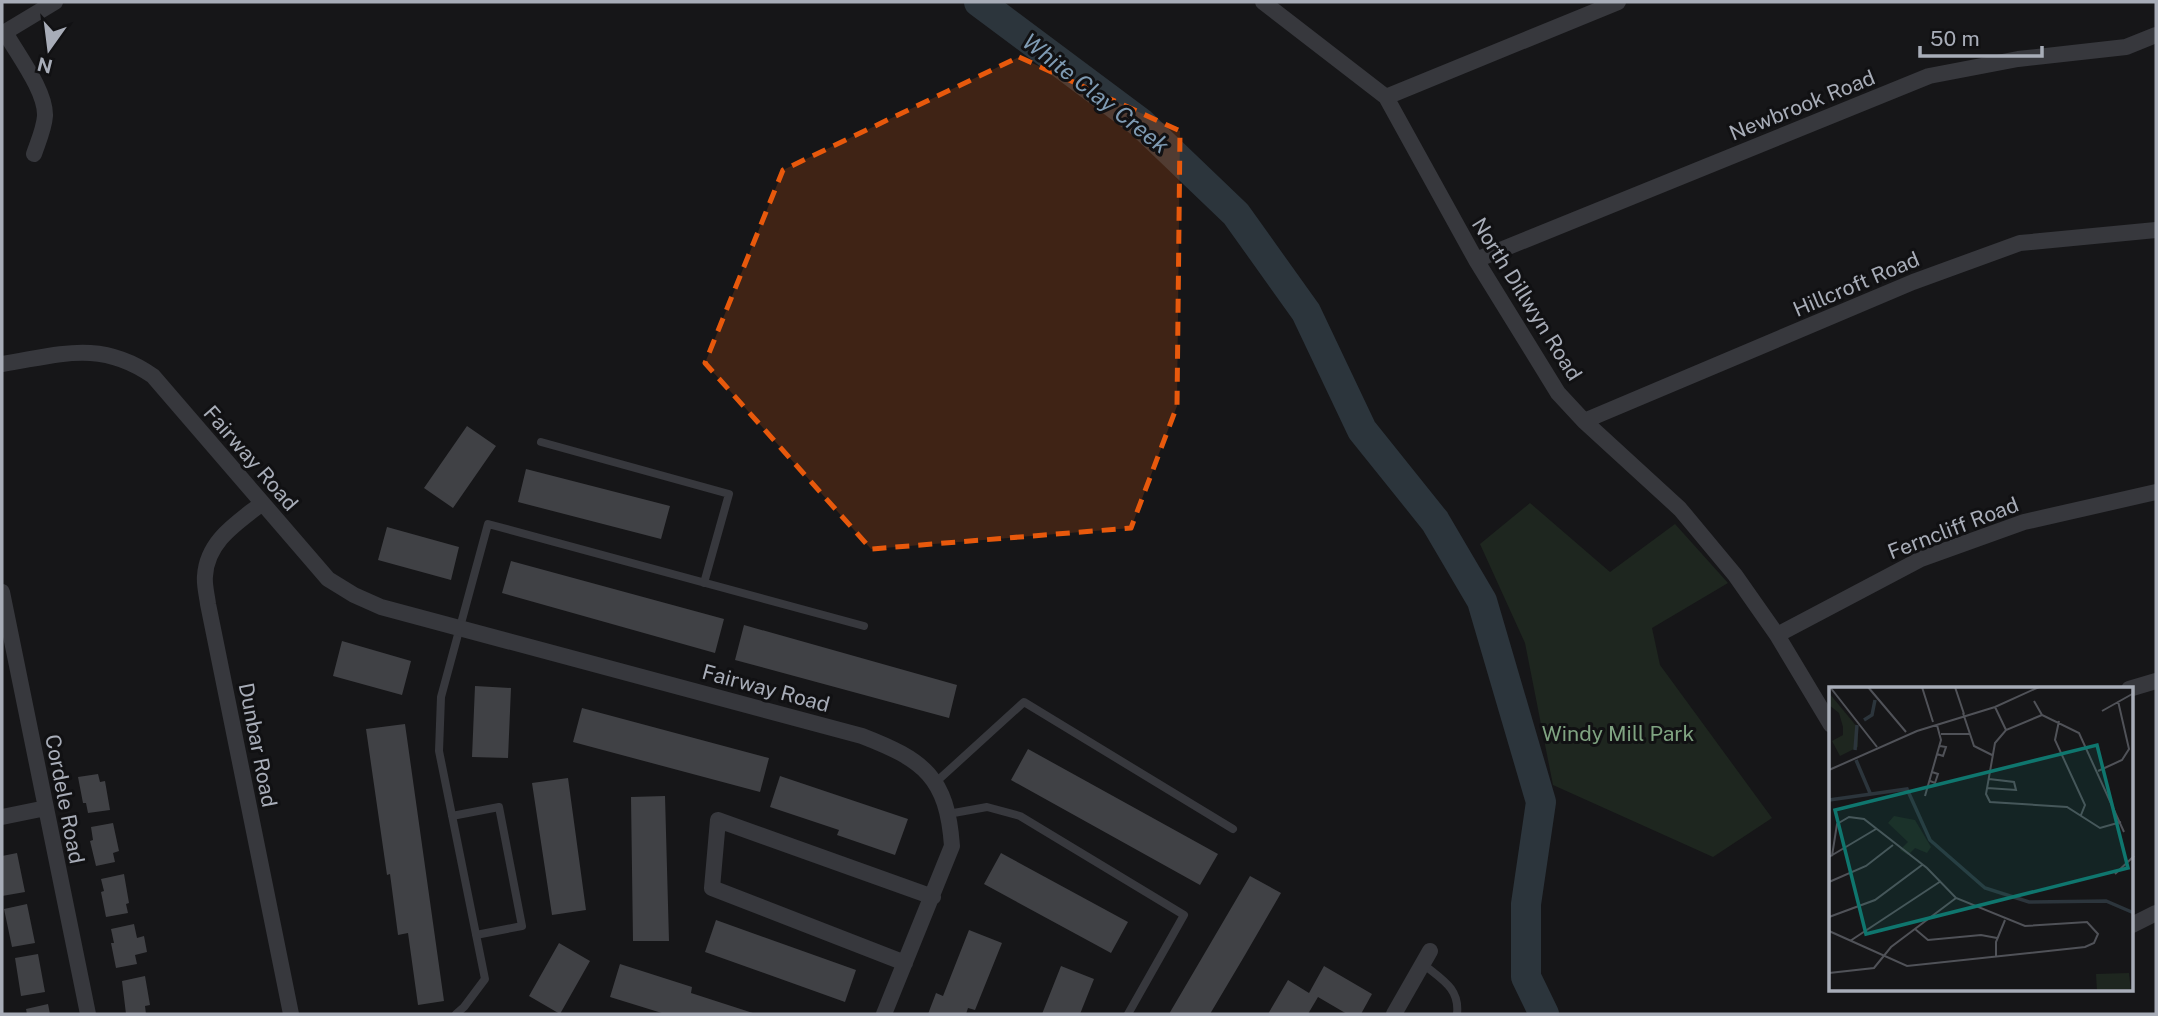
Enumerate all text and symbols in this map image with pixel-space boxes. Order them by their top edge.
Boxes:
north arrow [14,14,84,84]
scale bar [1920,14,2042,58]
text: 50 m [1930,26,1980,51]
water label: White Clay Creek [1017,28,1175,159]
text: N [35,53,55,78]
street label: Newbrook Road [1726,64,1878,146]
street label: North Dillwyn Road [1467,213,1587,385]
street label: Hillcroft Road [1789,246,1923,322]
street label: Fairway Road [199,400,303,516]
street label: Ferncliff Road [1884,492,2022,564]
street label: Fairway Road [699,659,833,717]
street label: Dunbar Road [234,681,282,809]
inset map [1829,687,2134,992]
park label: Windy Mill Park [1542,721,1694,746]
street label: Cordele Road [40,732,90,866]

